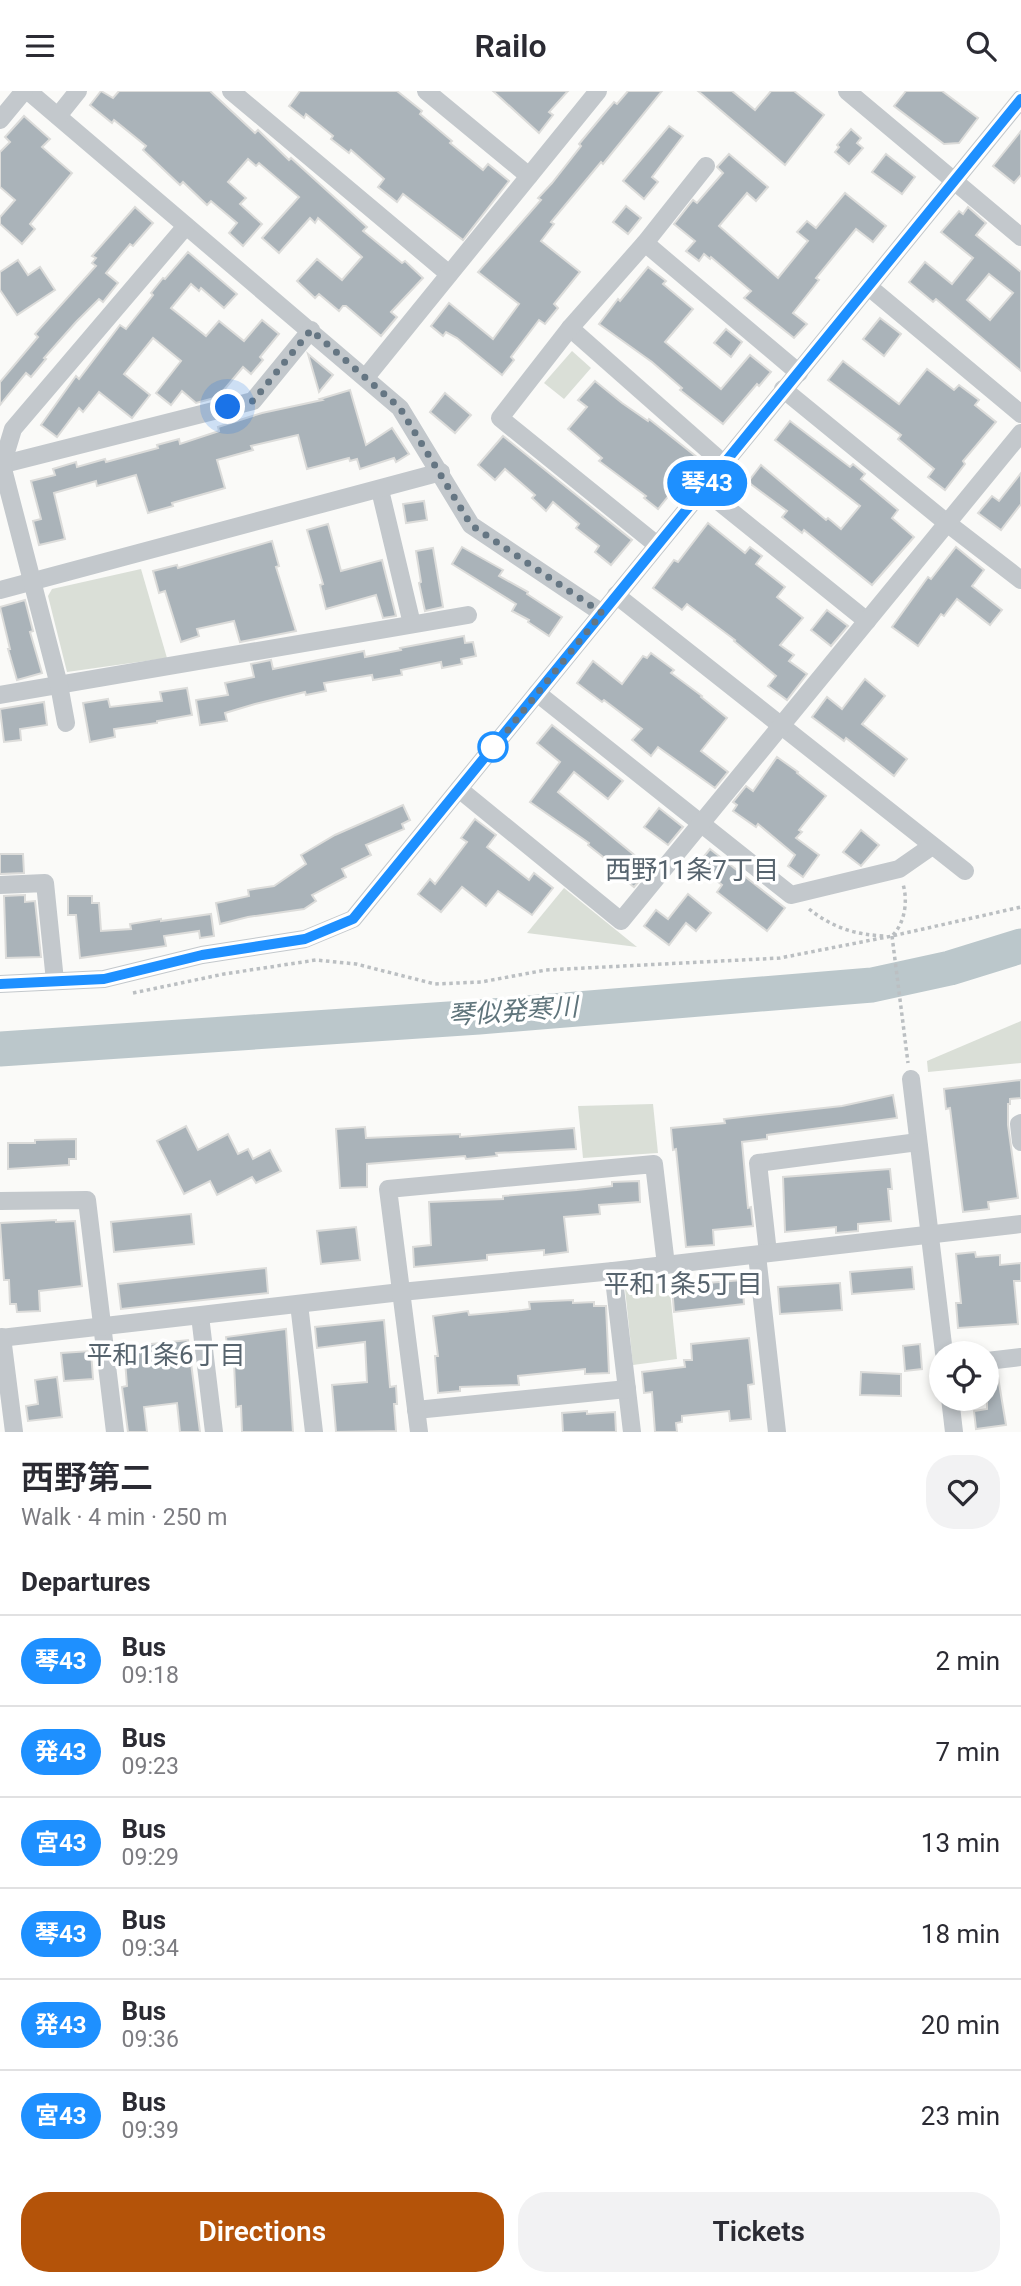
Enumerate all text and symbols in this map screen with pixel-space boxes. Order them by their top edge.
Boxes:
icon: menu [21,27,59,65]
text: Railo [474,27,547,65]
icon: search [962,27,1000,65]
your location [210,389,245,424]
line badge: 琴43 [667,460,747,506]
text: 琴43 [681,469,733,497]
unlabelled marker [478,732,508,762]
district label: 西野11条7丁目 [605,855,779,885]
water label: 琴似発寒川 [447,991,582,1030]
district label: 平和1条5丁目 [603,1269,763,1299]
district label: 平和1条6丁目 [86,1340,246,1370]
map controls [929,1341,999,1411]
button: locate [929,1341,999,1411]
button: heart [926,1455,1000,1529]
text: 西野第二 [21,1458,153,1497]
text: Walk · 4 min · 250 m [21,1504,227,1531]
text: Departures [21,1567,151,1597]
text: Bus [122,1632,166,1662]
text: 2 min [935,1646,1000,1676]
text: 琴43 [35,1647,87,1675]
text: 09:18 [122,1662,179,1689]
text: Bus [122,1723,166,1753]
text: 7 min [935,1737,1000,1767]
text: 発43 [35,1738,87,1766]
text: 09:23 [122,1753,179,1780]
text: Bus [122,1814,166,1844]
text: 13 min [921,1828,1000,1858]
text: 宮43 [35,1829,87,1857]
text: 09:29 [122,1844,179,1871]
text: Bus [122,1905,166,1935]
text: 18 min [921,1919,1000,1949]
text: 琴43 [35,1920,87,1948]
text: 09:34 [122,1935,179,1962]
text: Bus [122,1996,166,2026]
text: 20 min [921,2010,1000,2040]
text: 発43 [35,2011,87,2039]
text: 09:36 [122,2026,179,2053]
text: Bus [122,2087,166,2117]
text: 23 min [921,2101,1000,2131]
text: 宮43 [35,2102,87,2130]
text: 09:39 [122,2117,179,2144]
button: Directions [21,2192,504,2272]
button: Tickets [518,2192,1000,2272]

